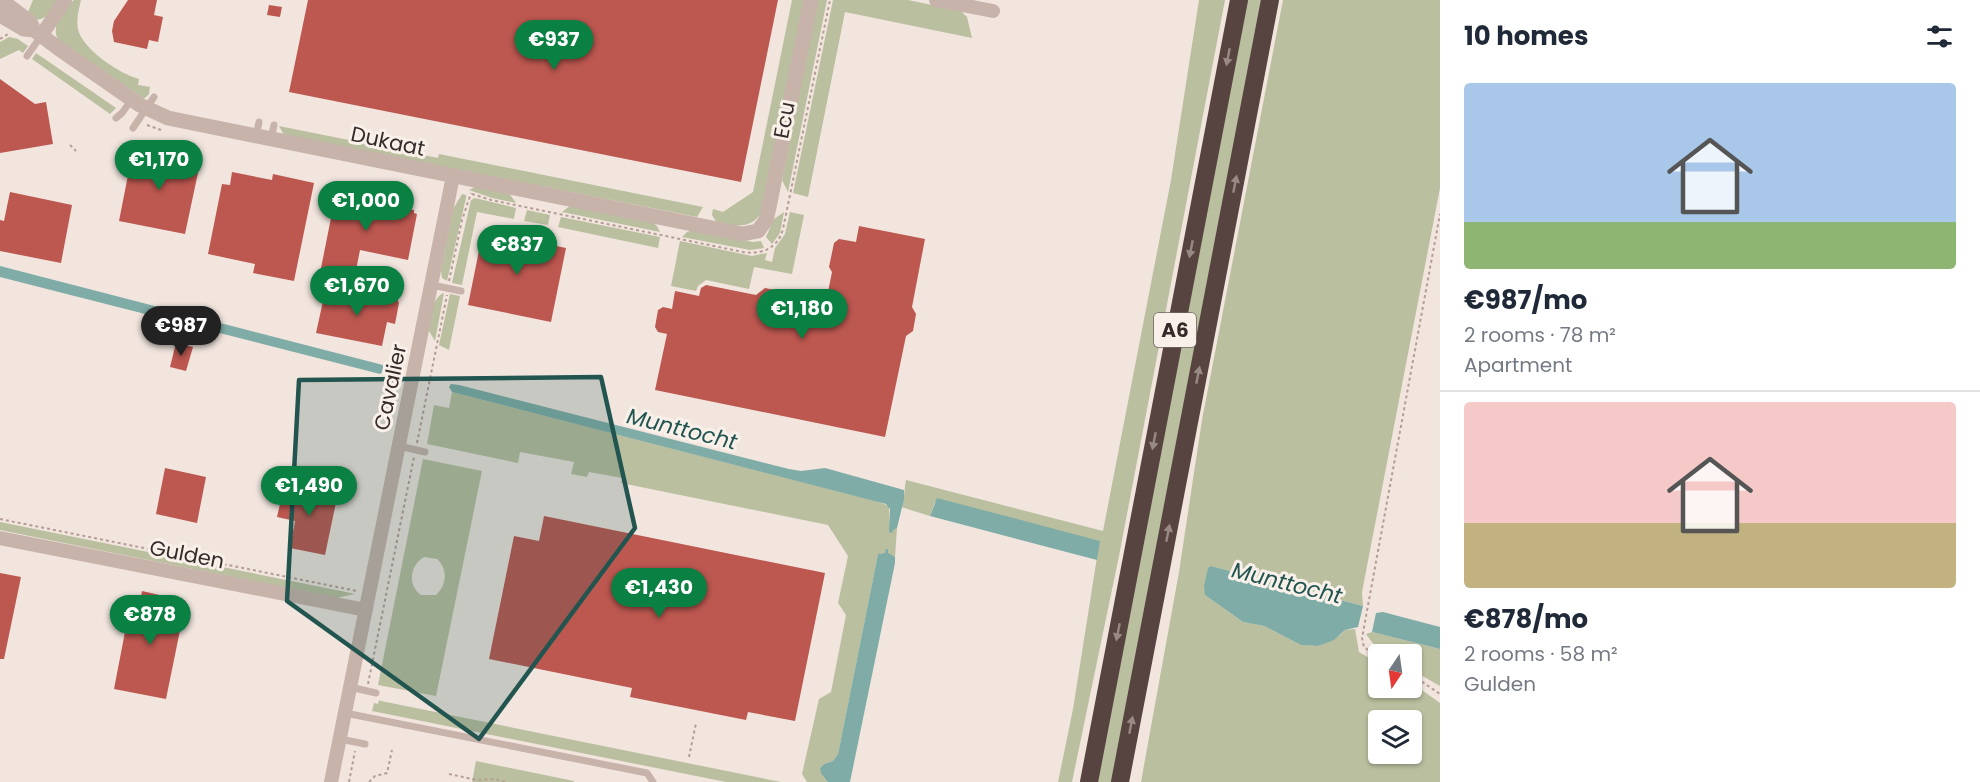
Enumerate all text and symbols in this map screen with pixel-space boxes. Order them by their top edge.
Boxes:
text: 10 homes [1464,18,1588,54]
pin: €937 [518,20,590,71]
icon: filters [1923,20,1956,53]
text: €937 [528,25,580,53]
one-way arrow [1223,48,1232,67]
street label: Ecu [766,99,802,141]
street label: Dukaat [348,119,428,163]
icon: home [1656,122,1764,230]
pin: €1,170 [110,140,208,191]
text: €1,170 [129,145,189,173]
one-way arrow [1231,174,1240,193]
pin: €1,000 [317,181,415,232]
text: €1,000 [332,186,400,214]
pin: €837 [481,225,553,276]
text: €837 [491,230,543,258]
one-way arrow [1186,240,1195,259]
pin: €1,670 [308,266,406,317]
text: €1,670 [324,271,390,299]
text: €987/mo [1464,282,1587,318]
pin: €1,180 [753,289,851,340]
text: €1,180 [771,294,833,322]
pin: €987 [145,306,217,357]
text: €987 [155,311,207,339]
road number: A6 [1154,313,1196,347]
text: 2 rooms · 78 m² [1464,321,1616,349]
street label: Cavalier [367,341,413,433]
text: Apartment [1464,351,1572,379]
one-way arrow [1194,366,1203,385]
water label: Munttocht [624,400,741,458]
one-way arrow [1149,431,1158,450]
icon: home [1656,441,1764,549]
pin: €1,490 [260,466,358,517]
text: €1,490 [275,471,343,499]
one-way arrow [1164,523,1173,542]
street label: Gulden [147,533,227,575]
water label: Munttocht [1229,554,1346,612]
pin: €1,430 [610,568,708,619]
text: €1,430 [625,573,693,601]
pin: €878 [114,595,186,646]
text: €878 [124,600,176,628]
text: €878/mo [1464,601,1588,637]
one-way arrow [1113,623,1122,642]
text: 2 rooms · 58 m² [1464,640,1618,668]
north arrow [1368,644,1422,698]
map controls [1368,644,1422,764]
text: Gulden [1464,670,1536,698]
button: layers [1368,710,1422,764]
one-way arrow [1127,715,1136,734]

